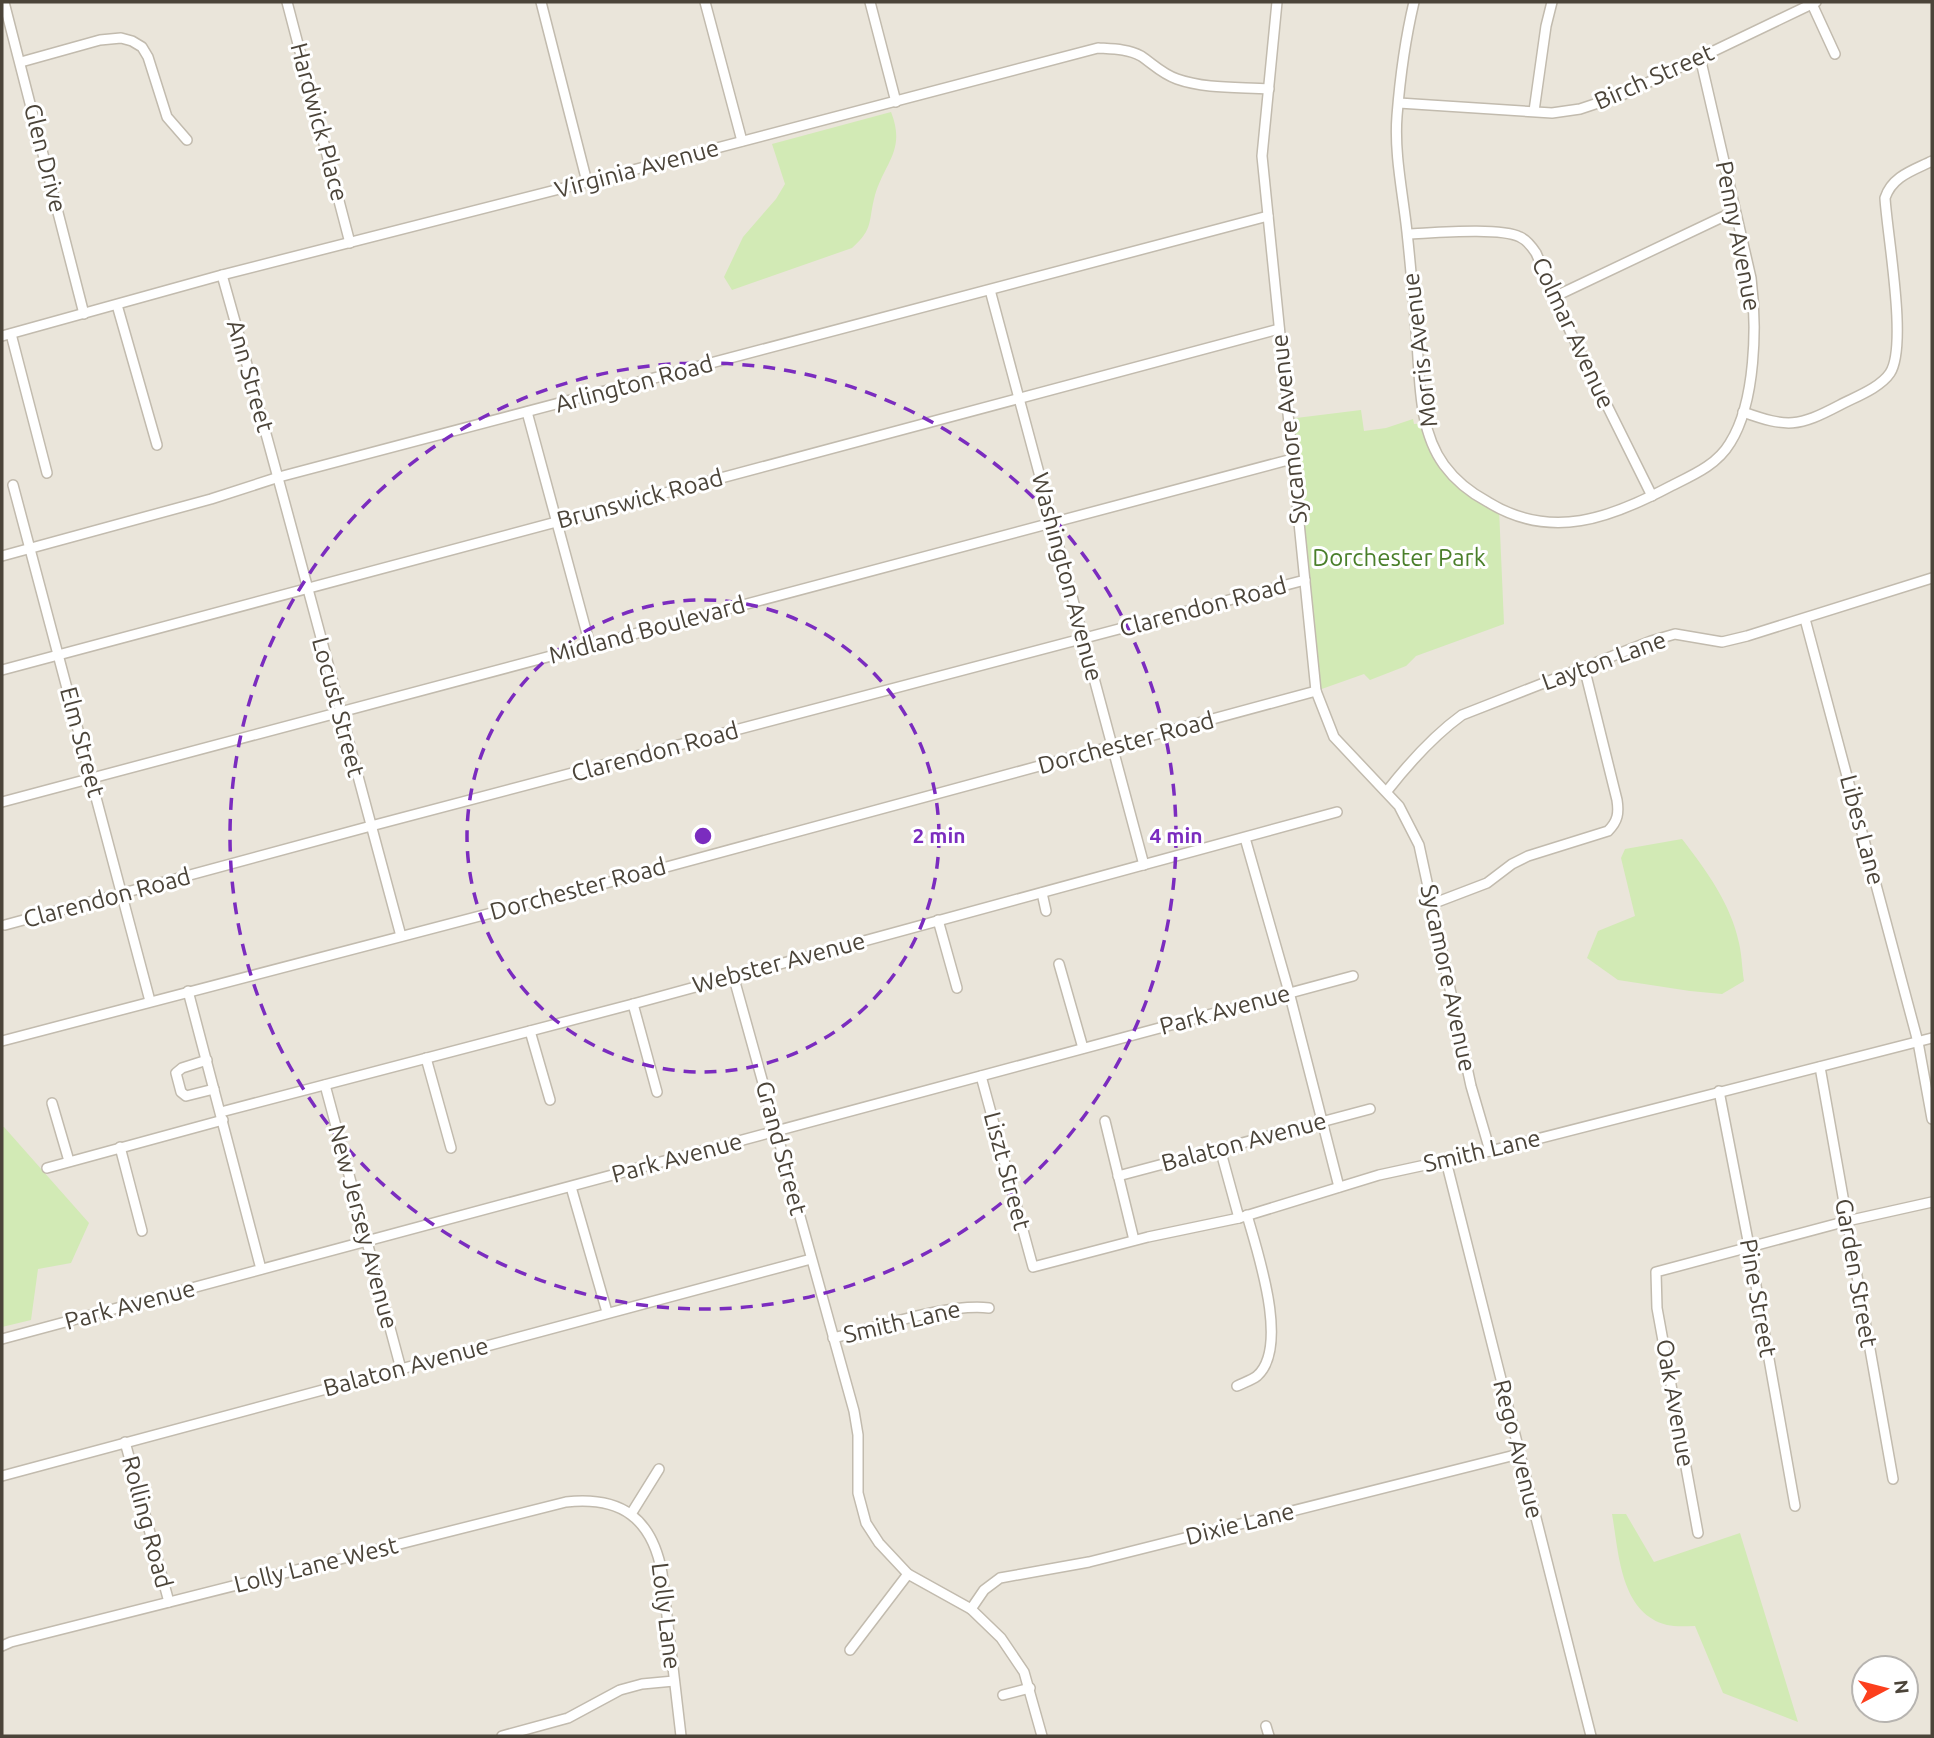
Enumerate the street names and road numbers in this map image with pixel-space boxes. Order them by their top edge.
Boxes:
street label: Birch Street [1590,38,1718,115]
street label: Hardwick Place [285,40,354,204]
street label: Glen Drive [19,101,72,215]
street label: Virginia Avenue [552,134,722,203]
street label: Penny Avenue [1711,159,1766,313]
street label: Colmar Avenue [1527,253,1620,413]
street label: Morris Avenue [1397,271,1442,429]
street label: Ann Street [222,317,280,436]
street label: Sycamore Avenue [1265,333,1312,525]
street label: Arlington Road [552,349,716,418]
street label: Brunswick Road [554,463,726,534]
street label: Washington Avenue [1027,470,1108,684]
street label: Clarendon Road [1116,571,1289,642]
street label: Midland Boulevard [546,590,748,669]
street label: Layton Lane [1538,626,1670,695]
street label: Locust Street [307,634,370,780]
street label: Elm Street [55,684,110,800]
street label: Dorchester Road [1035,706,1217,779]
street label: Clarendon Road [568,716,741,787]
street label: Libes Lane [1835,772,1890,888]
street label: Dorchester Road [487,852,669,925]
street label: Clarendon Road [20,862,193,933]
street label: Sycamore Avenue [1415,882,1482,1074]
street label: Webster Avenue [690,926,868,999]
street label: Park Avenue [1157,979,1293,1040]
street label: Grand Street [751,1078,812,1218]
street label: Balaton Avenue [1158,1107,1329,1177]
street label: Liszt Street [979,1109,1036,1234]
street label: New Jersey Avenue [323,1122,404,1332]
street label: Smith Lane [1421,1124,1543,1177]
street label: Park Avenue [609,1127,745,1188]
street label: Garden Street [1830,1196,1883,1350]
street label: Pine Street [1735,1237,1782,1360]
street label: Park Avenue [62,1274,198,1335]
street label: Smith Lane [841,1295,963,1348]
street label: Balaton Avenue [320,1332,491,1402]
street label: Oak Avenue [1651,1337,1700,1469]
street label: Rego Avenue [1488,1377,1549,1521]
street label: Rolling Road [117,1453,178,1591]
street label: Dixie Lane [1183,1497,1297,1550]
street label: Lolly Lane West [231,1531,401,1598]
street label: Lolly Lane [647,1561,686,1671]

